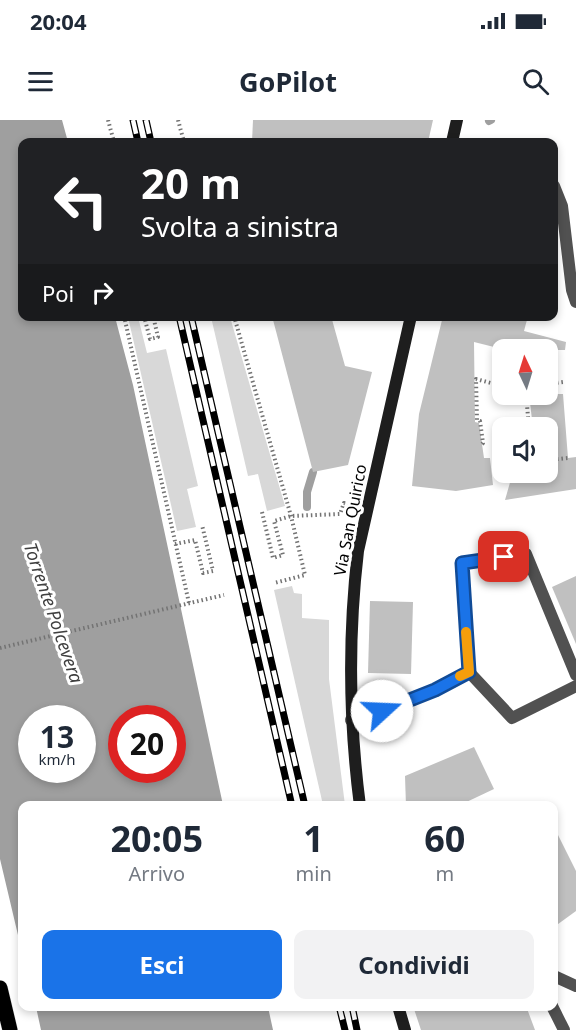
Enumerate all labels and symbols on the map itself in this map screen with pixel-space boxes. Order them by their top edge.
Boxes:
north arrow [492,339,558,405]
street label: Via San Quirico [328,462,372,578]
pin [478,531,529,582]
water label: Torrente Polcevera [19,539,89,686]
position arrow [350,679,414,743]
speed limit sign: 20 [108,705,186,783]

